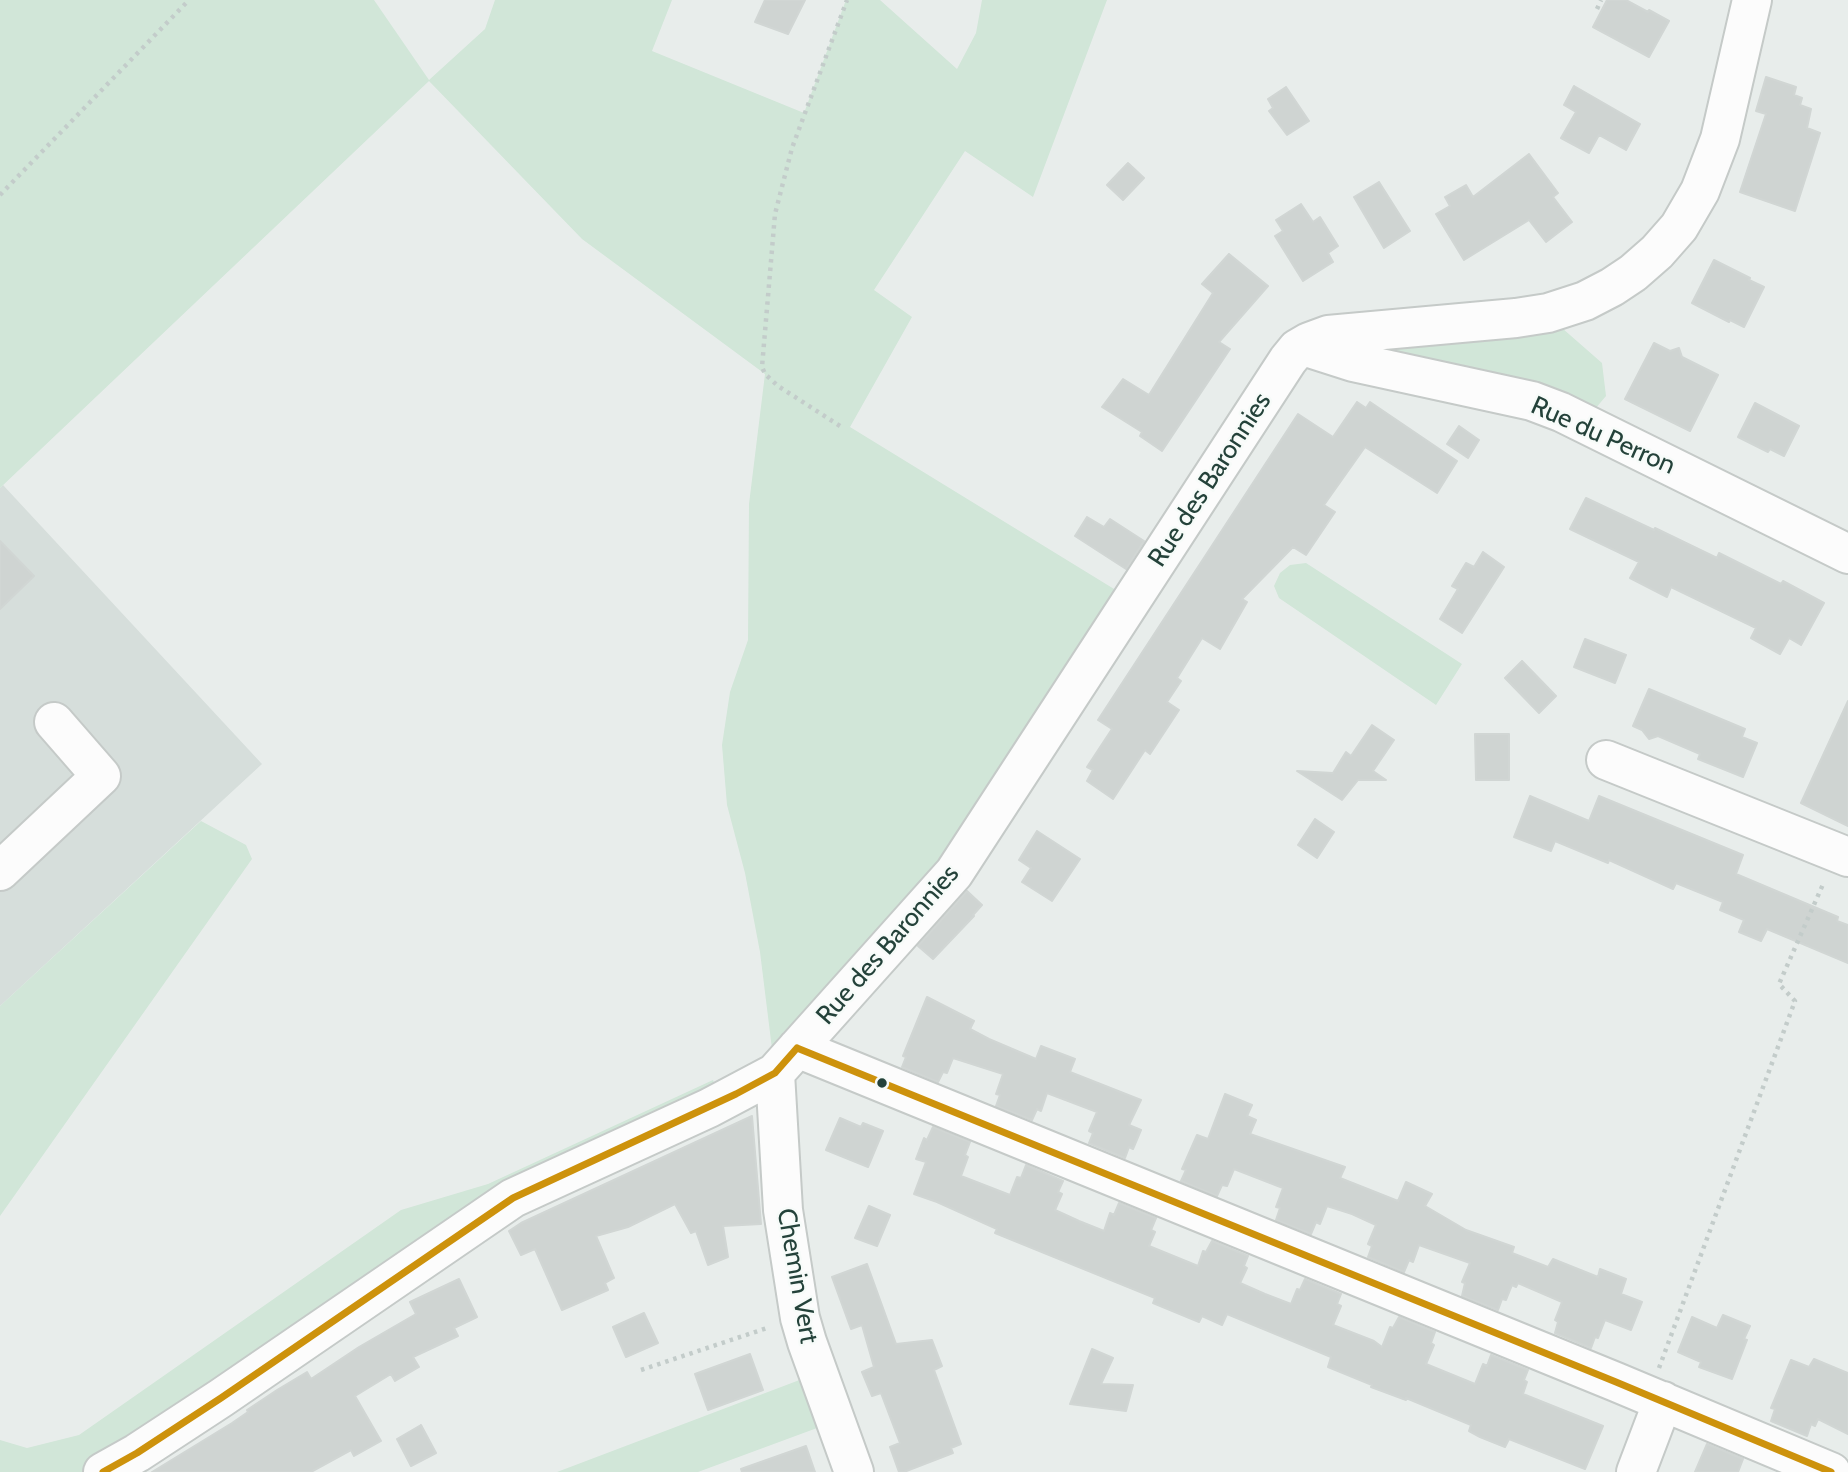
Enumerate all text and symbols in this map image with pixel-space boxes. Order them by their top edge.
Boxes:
street label: Rue des Baronnies [1142,387,1278,573]
street label: Rue du Perron [1526,390,1680,482]
street label: Rue des Baronnies [810,859,966,1031]
unlabelled marker [875,1076,889,1090]
street label: Chemin Vert [770,1206,824,1346]

